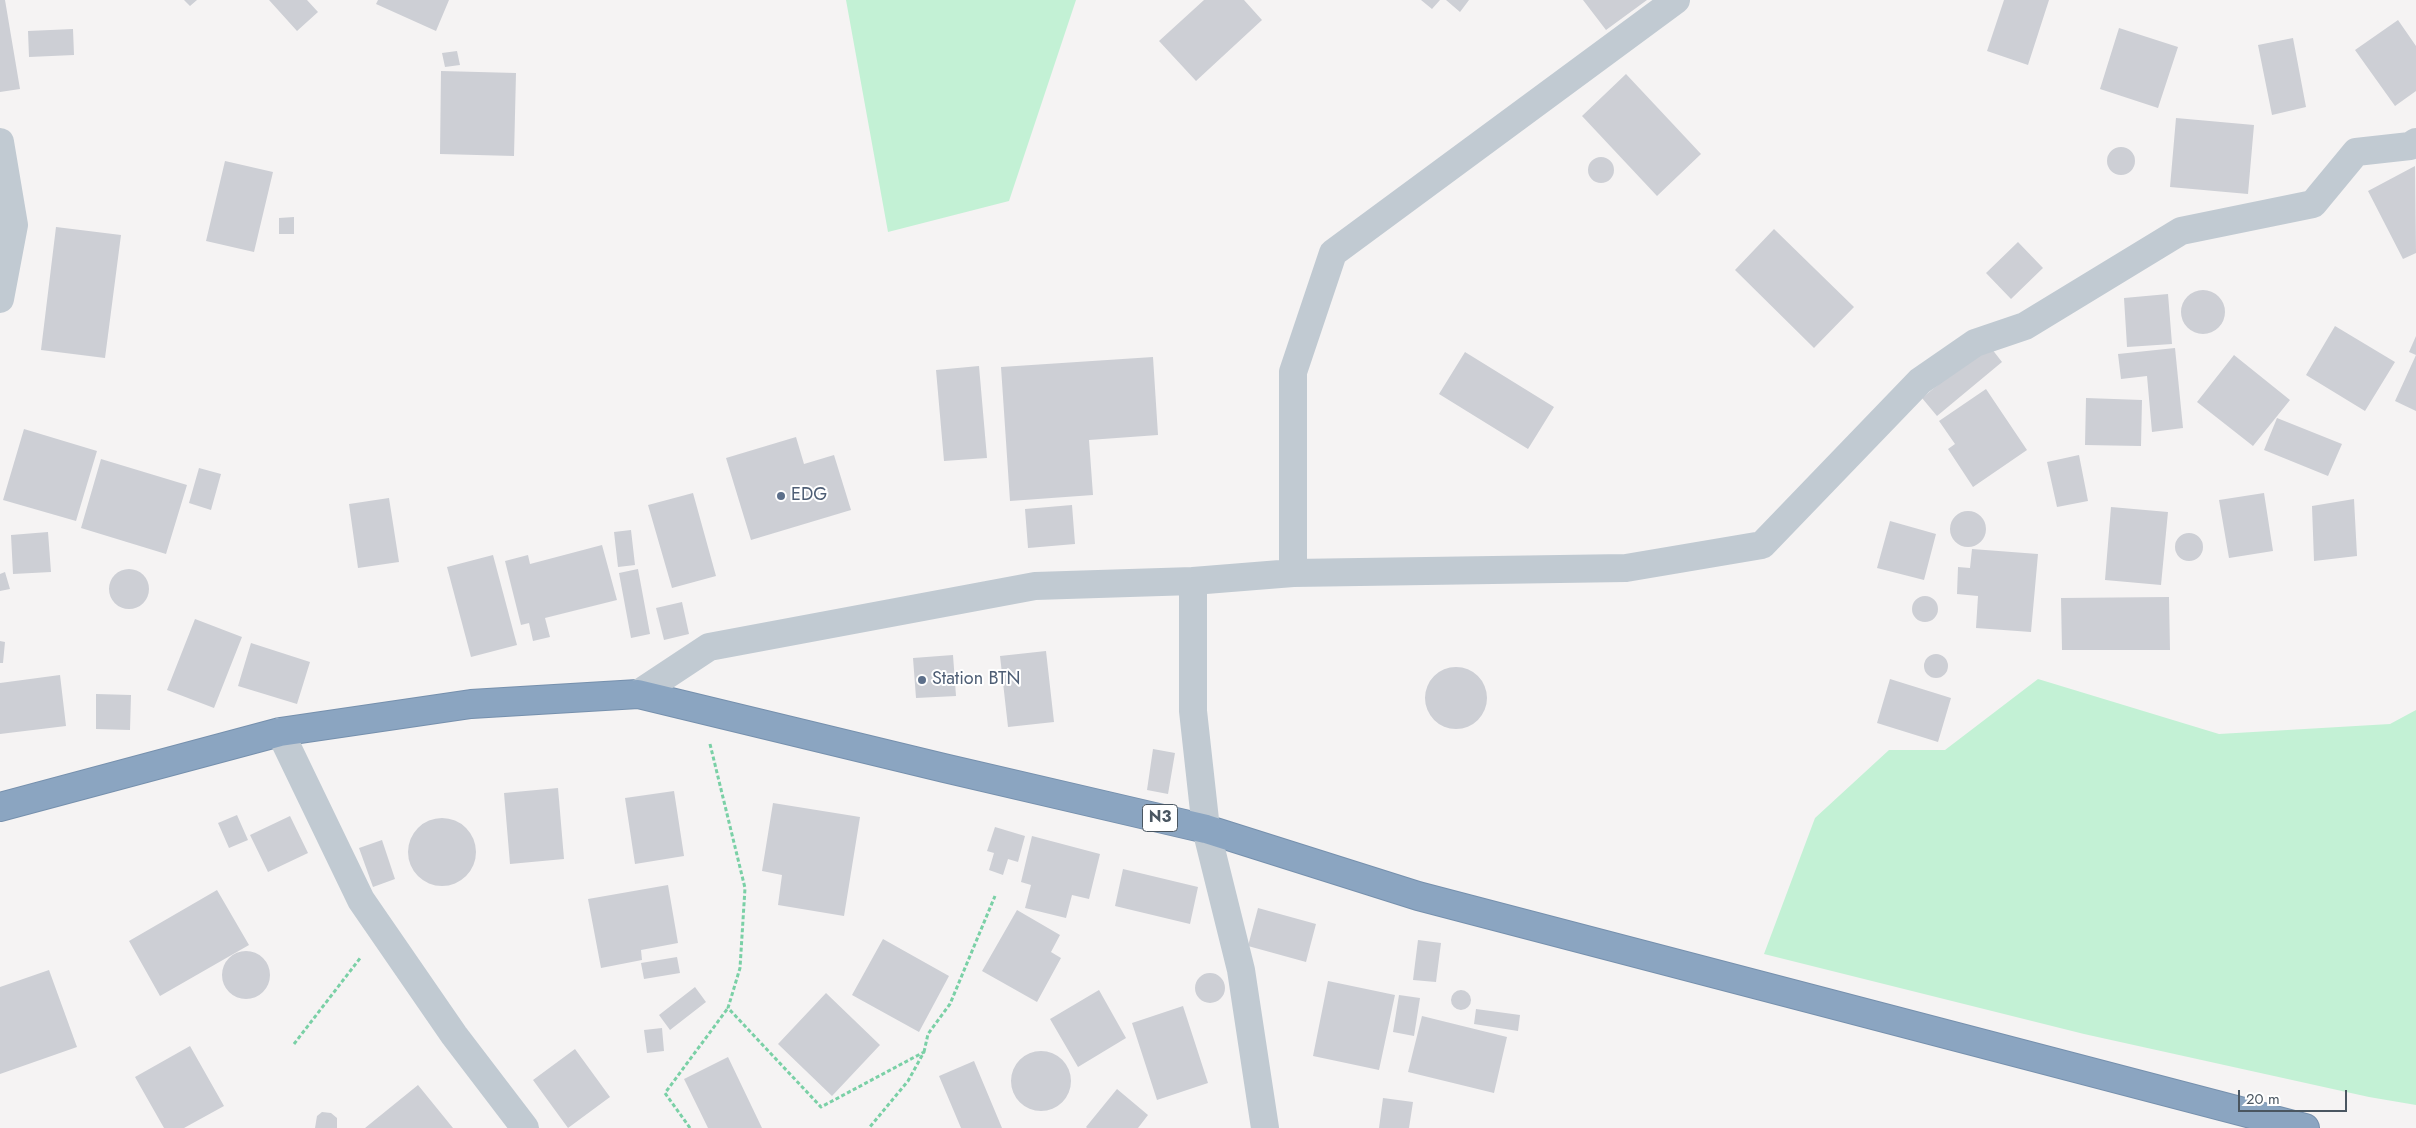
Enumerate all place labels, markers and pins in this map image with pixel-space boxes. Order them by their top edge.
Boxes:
place label: EDG [791,485,827,507]
marker: EDG [775,490,787,502]
place label: Station BTN [932,669,1020,691]
marker: Station BTN [916,674,928,686]

